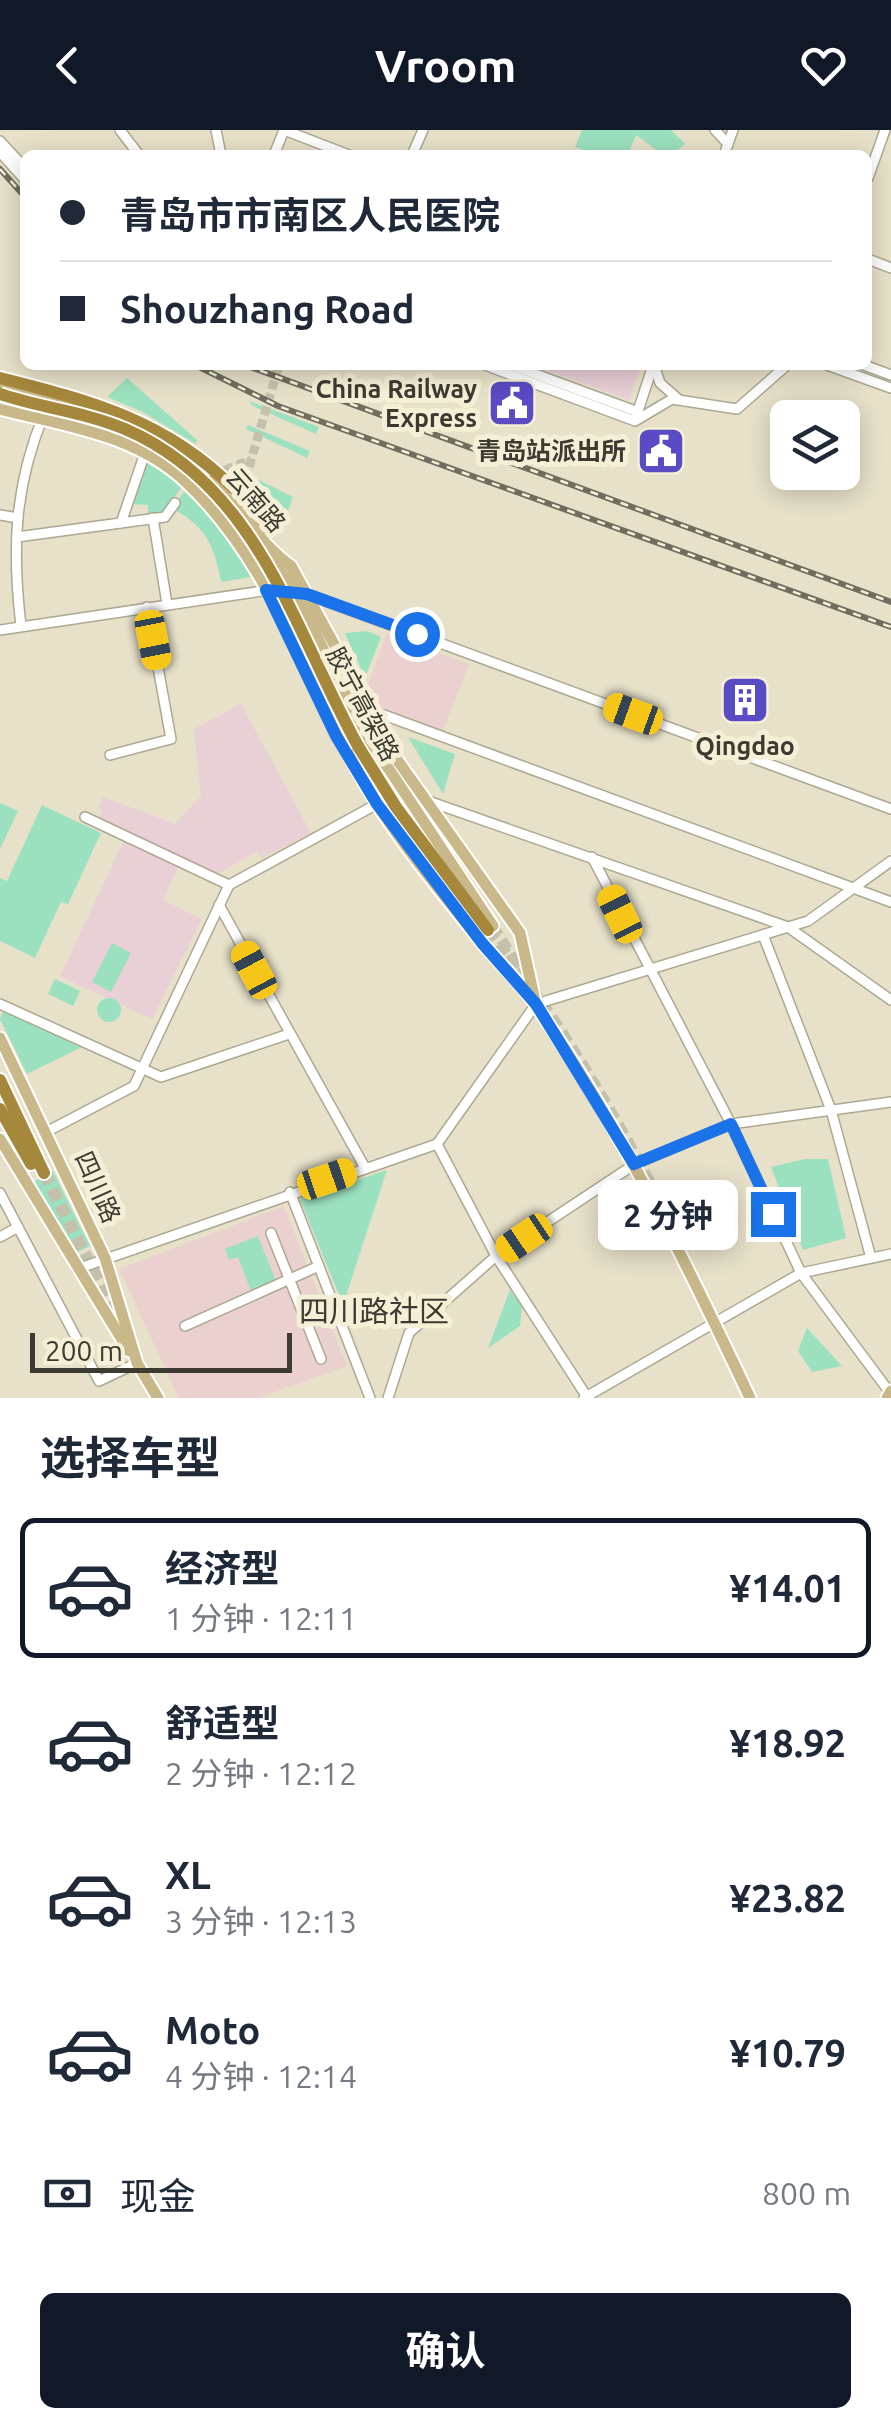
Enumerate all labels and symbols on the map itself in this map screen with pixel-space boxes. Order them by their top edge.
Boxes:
place label: China Railway Express [316,375,477,432]
public building icon: China Railway Express [486,377,538,429]
public building icon: 青岛站派出所 [635,425,687,477]
place label: 青岛站派出所 [476,437,626,465]
street label: 云南路 [221,463,291,537]
car [133,608,173,672]
route start [395,612,440,657]
street label: 胶宁高架路 [321,642,405,766]
building icon: Qingdao [719,674,771,726]
car [600,690,666,738]
place label: Qingdao [695,732,795,760]
car [593,880,647,948]
car [227,936,281,1004]
street label: 四川路 [70,1147,126,1227]
car [294,1155,360,1203]
callout: 2 分钟 [598,1179,738,1249]
route end [751,1192,796,1237]
car [491,1209,557,1267]
district label: 四川路社区 [299,1294,449,1328]
scale bar [30,1328,292,1372]

